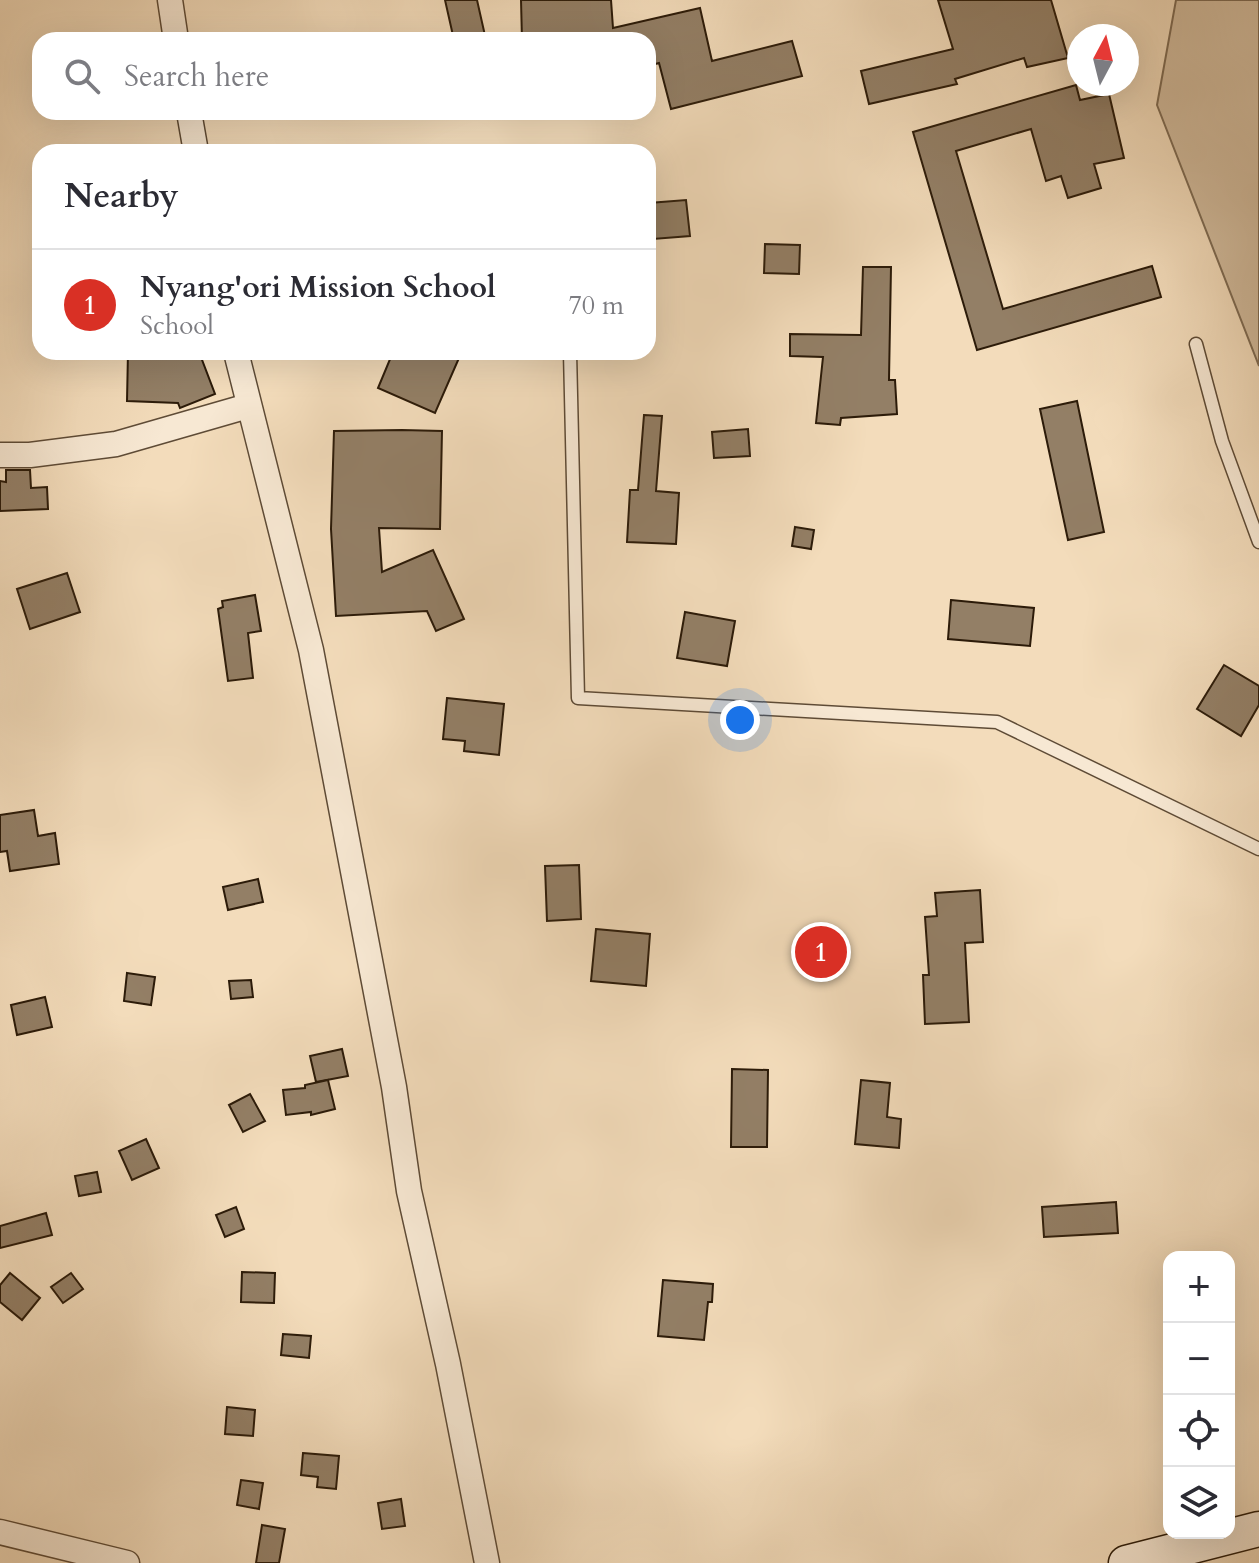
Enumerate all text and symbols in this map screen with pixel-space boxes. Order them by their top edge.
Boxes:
north arrow [1067,24,1139,96]
search box [32,32,656,120]
icon: search [60,54,104,98]
text: Search here [124,56,269,97]
text: Nearby [64,173,179,219]
text: Nyang'ori Mission School [140,267,496,308]
text: 1 [83,288,97,323]
text: 70 m [568,288,624,323]
text: School [140,308,214,343]
your location [720,700,760,740]
pin: 1 [795,922,847,982]
map controls [1163,1251,1235,1539]
button: + [1163,1251,1235,1323]
button: − [1163,1323,1235,1395]
button: locate [1163,1395,1235,1467]
button: layers [1163,1467,1235,1539]

